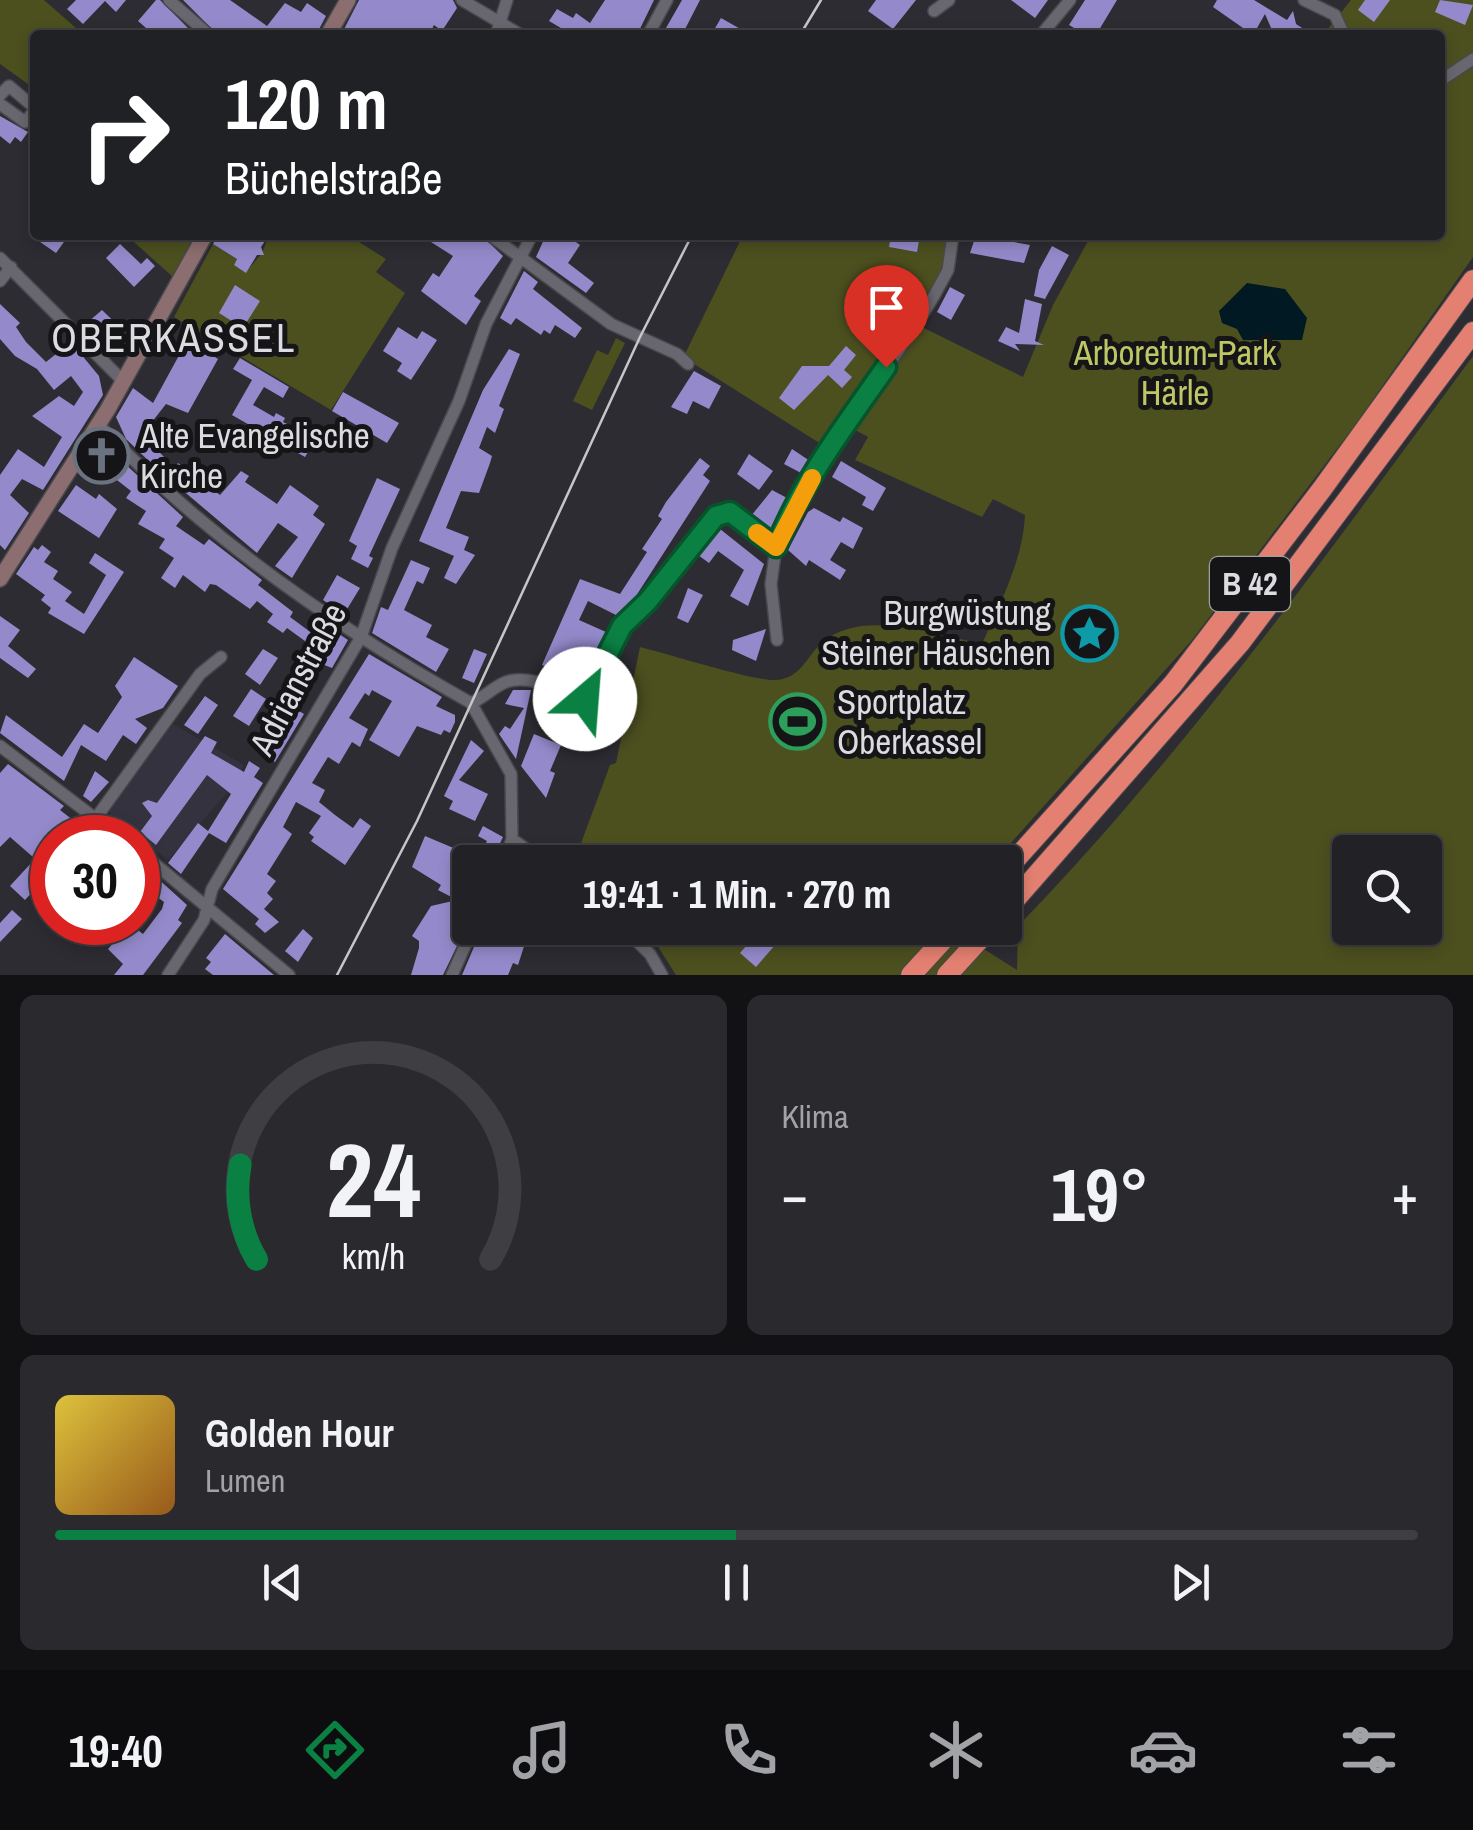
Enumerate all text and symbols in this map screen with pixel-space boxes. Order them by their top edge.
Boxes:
text: 120 m [225,57,388,151]
icon: right [60,70,190,200]
text: Büchelstraße [225,147,442,208]
pin [844,265,929,368]
icon: arrive [859,280,914,335]
district label: OBERKASSEL [51,311,297,364]
park label: Arboretum-Park Härle [1073,329,1277,416]
place label: Alte Evangelische Kirche [139,412,370,499]
church icon: Alte Evangelische Kirche [71,426,131,486]
road number: B 42 [1210,557,1290,611]
place label: Burgwüstung Steiner Häuschen [821,589,1051,676]
street label: Adrianstraße [237,594,357,764]
place icon: Burgwüstung Steiner Häuschen [1060,603,1120,663]
position arrow [533,647,637,751]
place label: Sportplatz Oberkassel [837,678,982,765]
sports icon: Sportplatz Oberkassel [768,692,828,752]
speed limit sign: 30 [30,815,160,945]
map controls [1332,835,1442,945]
button: search [1332,835,1442,945]
text: 19:41 · 1 Min. · 270 m [583,869,891,920]
text: Klima [782,1095,849,1138]
text: 24 [326,1109,421,1249]
text: 19° [1051,1143,1149,1244]
text: − [782,1157,808,1231]
text: + [1392,1157,1418,1231]
text: km/h [341,1232,405,1280]
text: Golden Hour [205,1408,394,1459]
text: Lumen [205,1459,285,1502]
icon: previous [255,1555,310,1610]
icon: pause [709,1555,764,1610]
icon: next [1163,1555,1218,1610]
icon: directions [300,1715,370,1785]
icon: music [507,1715,577,1785]
icon: phone [714,1715,784,1785]
icon: climate [921,1715,991,1785]
icon: car [1128,1715,1198,1785]
icon: filters [1334,1715,1404,1785]
text: 19:40 [68,1720,163,1781]

